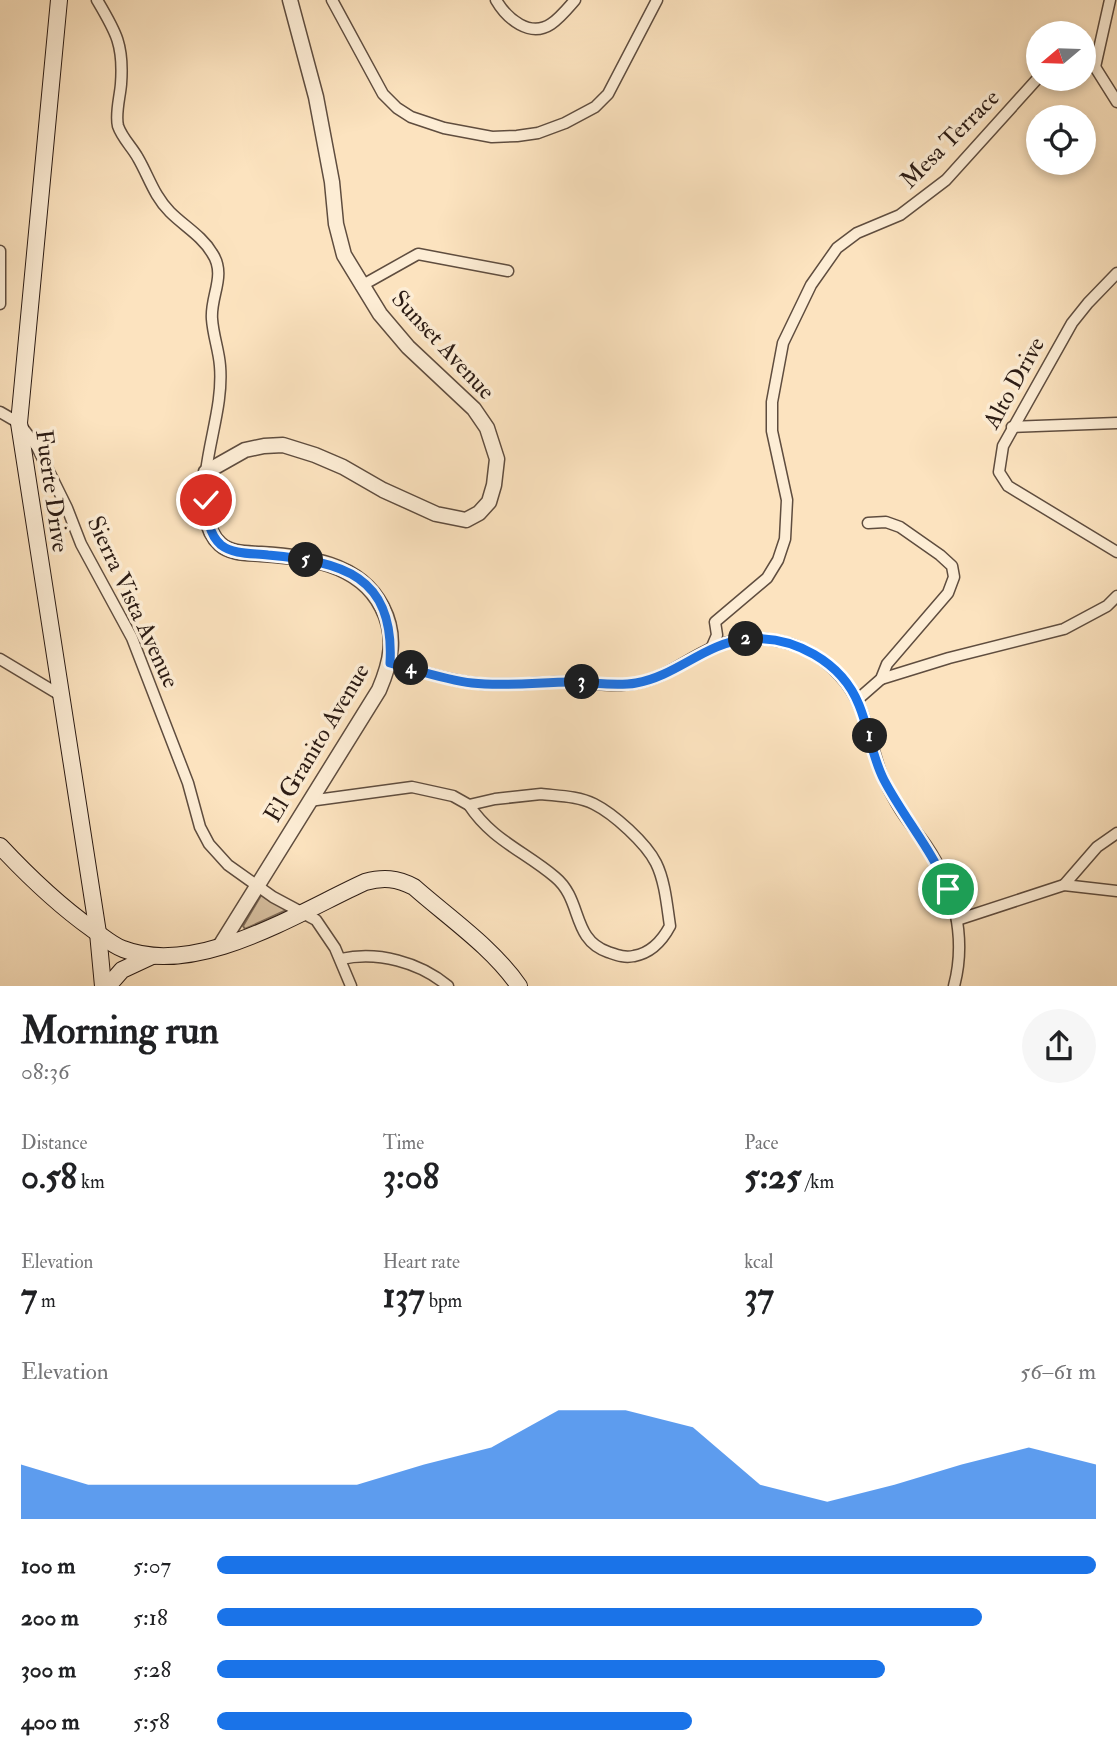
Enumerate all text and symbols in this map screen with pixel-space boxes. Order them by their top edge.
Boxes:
north arrow [1026,21,1096,91]
map controls [1026,21,1096,175]
street label: Mesa Terrace [894,83,1006,195]
button: locate [1026,105,1096,175]
street label: Sunset Avenue [384,284,502,406]
street label: Alto Drive [976,332,1052,435]
street label: Fuerte Drive [28,428,76,554]
pin [176,470,236,530]
icon: check [187,481,225,519]
street label: Sierra Vista Avenue [80,511,186,693]
pin: 5 [288,542,324,578]
text: 5 [301,547,310,571]
pin: 2 [728,622,764,656]
text: 2 [741,626,750,650]
pin: 4 [394,650,428,686]
text: 4 [405,655,416,679]
street label: El Granito Avenue [257,658,377,828]
pin: 3 [564,664,600,700]
text: 3 [578,669,585,693]
pin: 1 [852,718,888,754]
text: 1 [866,723,873,747]
pin [918,859,978,919]
icon: arrive [929,870,967,908]
text: Morning run [21,1007,219,1055]
button: share [1022,1009,1096,1083]
text: 08:36 [21,1057,70,1086]
text: Distance [21,1131,87,1155]
text: Time [383,1131,424,1155]
text: Pace [744,1131,778,1155]
text: 0.58 [21,1155,77,1199]
text: 3:08 [383,1155,439,1199]
text: 5:25 [744,1155,801,1199]
text: km [77,1170,105,1194]
text: /km [801,1170,834,1194]
text: Elevation [21,1250,93,1274]
text: Heart rate [383,1250,460,1274]
text: kcal [744,1250,773,1274]
text: 7 [21,1274,37,1318]
text: 137 [383,1274,425,1318]
text: 37 [744,1274,774,1318]
text: m [37,1289,56,1313]
text: bpm [425,1289,462,1313]
text: Elevation [21,1357,109,1386]
text: 56–61 m [1020,1357,1096,1386]
text: 100 m [21,1551,75,1580]
text: 5:07 [133,1551,171,1580]
text: 200 m [21,1603,79,1632]
text: 5:18 [133,1603,168,1632]
text: 300 m [21,1655,76,1684]
text: 5:28 [133,1655,171,1684]
text: 400 m [21,1707,80,1736]
text: 5:58 [133,1707,170,1736]

